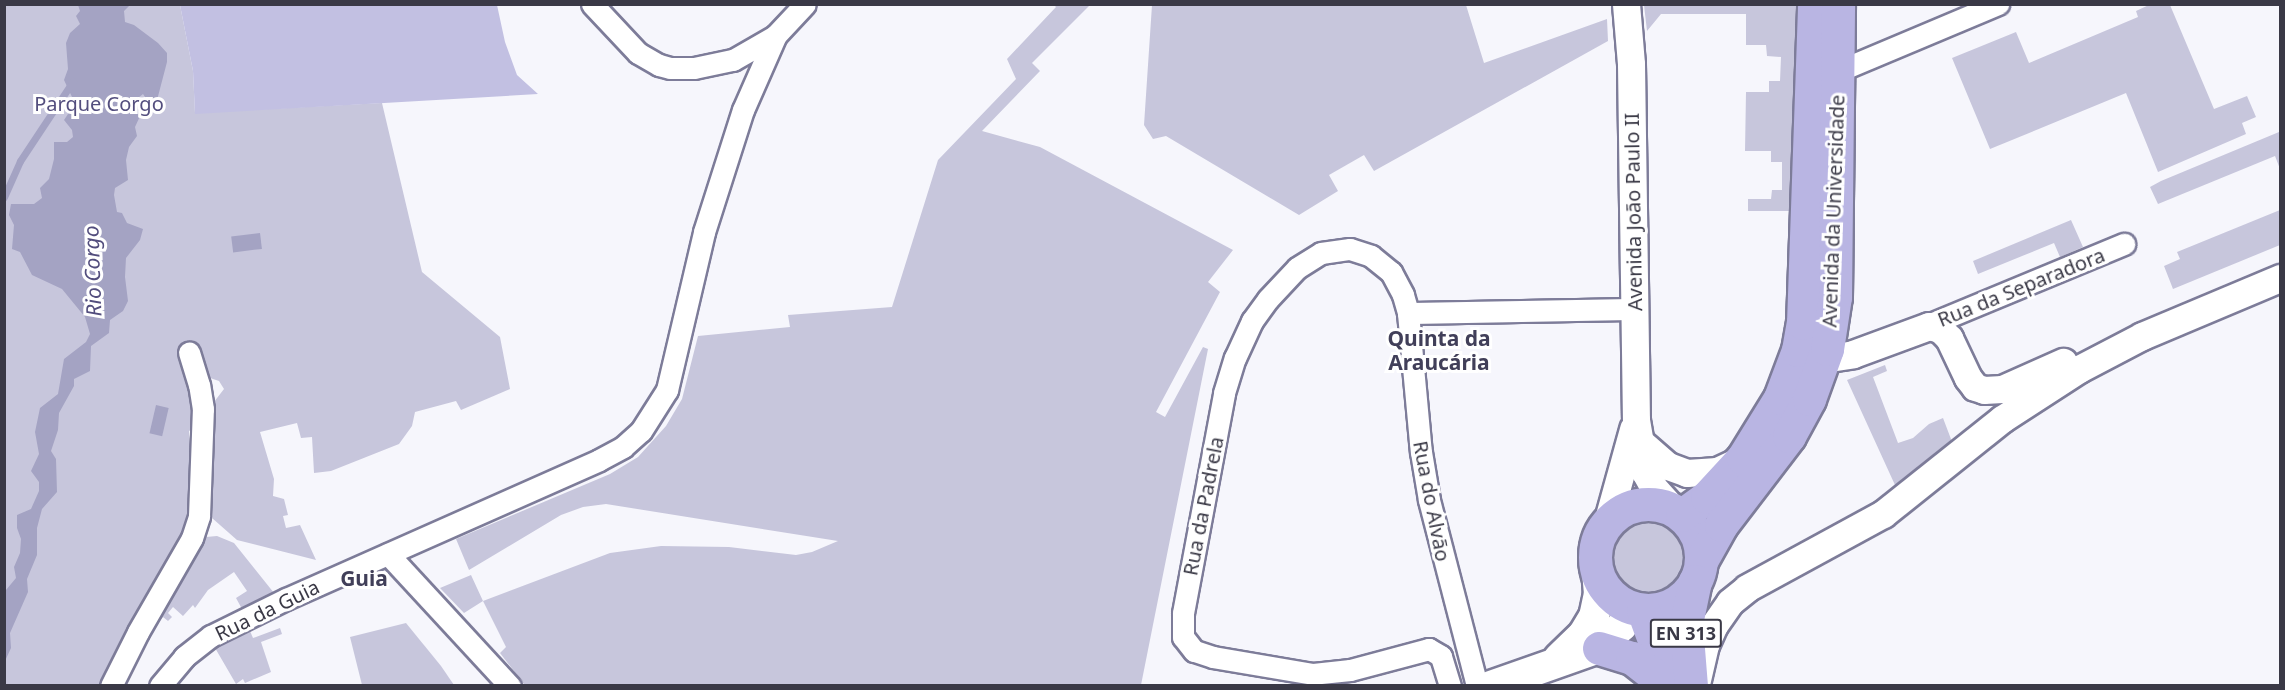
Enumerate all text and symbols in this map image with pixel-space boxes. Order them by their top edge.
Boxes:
park label: Parque Corgo [34,91,164,115]
street label: Avenida da Universidade [1817,94,1849,328]
street label: Avenida João Paulo II [1619,113,1647,311]
water label: Rio Corgo [78,225,106,317]
street label: Rua da Separadora [1934,242,2108,332]
district label: Quinta da Araucária [1387,325,1491,375]
street label: Rua da Padrela [1178,434,1228,578]
street label: Rua do Alvão [1409,439,1455,563]
district label: Guia [340,565,388,591]
street label: Rua da Guia [211,574,323,646]
road number: EN 313 [1648,618,1724,648]

